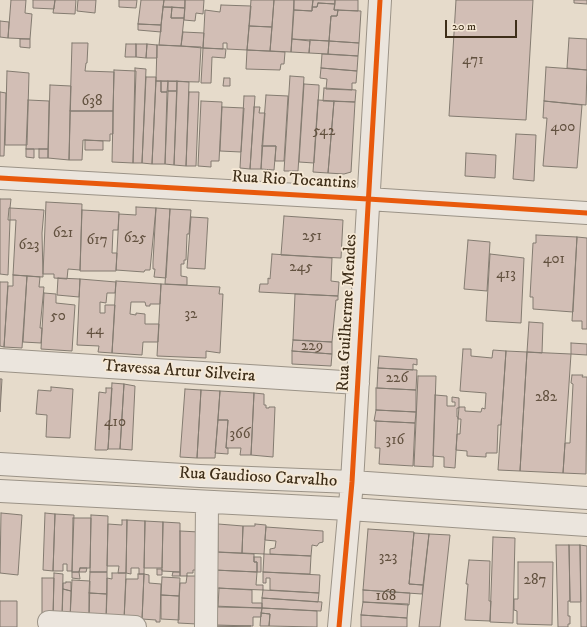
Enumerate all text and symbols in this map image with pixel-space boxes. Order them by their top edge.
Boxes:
scale bar [447,12,519,38]
text: 20 m [452,19,476,34]
house number: 471 [462,52,484,70]
house number: 638 [82,93,102,111]
house number: 400 [551,119,575,137]
house number: 542 [313,123,335,141]
street label: Rua Rio Tocantins [231,168,357,194]
house number: 621 [53,225,73,243]
house number: 251 [302,228,322,246]
house number: 625 [124,230,146,248]
house number: 617 [86,232,108,250]
street label: Rua Guilherme Mendes [334,234,362,392]
house number: 623 [19,237,39,255]
house number: 401 [543,251,565,269]
house number: 245 [289,259,313,277]
house number: 413 [496,266,516,284]
house number: 32 [185,306,197,324]
house number: 50 [50,308,66,326]
house number: 44 [86,322,104,340]
house number: 229 [301,338,323,356]
street label: Travessa Artur Silveira [102,356,256,388]
house number: 226 [386,370,408,388]
house number: 282 [535,389,557,407]
house number: 410 [104,414,126,432]
house number: 366 [229,426,251,444]
house number: 316 [386,432,404,450]
street label: Rua Gaudioso Carvalho [178,464,338,492]
house number: 323 [379,549,397,567]
house number: 287 [524,572,546,590]
house number: 168 [376,588,396,606]

